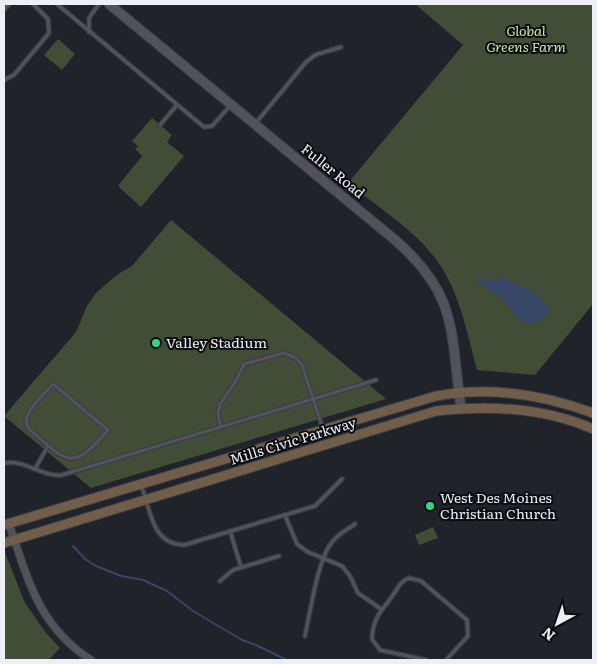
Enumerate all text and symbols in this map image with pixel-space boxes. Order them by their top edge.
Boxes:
park label: Global Greens Farm [486,20,566,56]
street label: Fuller Road [297,138,370,202]
place label: Valley Stadium [166,332,267,352]
marker: Valley Stadium [150,337,162,349]
street label: Mills Civic Parkway [227,411,359,469]
place label: West Des Moines Christian Church [440,487,556,523]
marker: West Des Moines Christian Church [424,500,436,512]
north arrow [532,599,582,649]
text: N [537,623,559,646]

